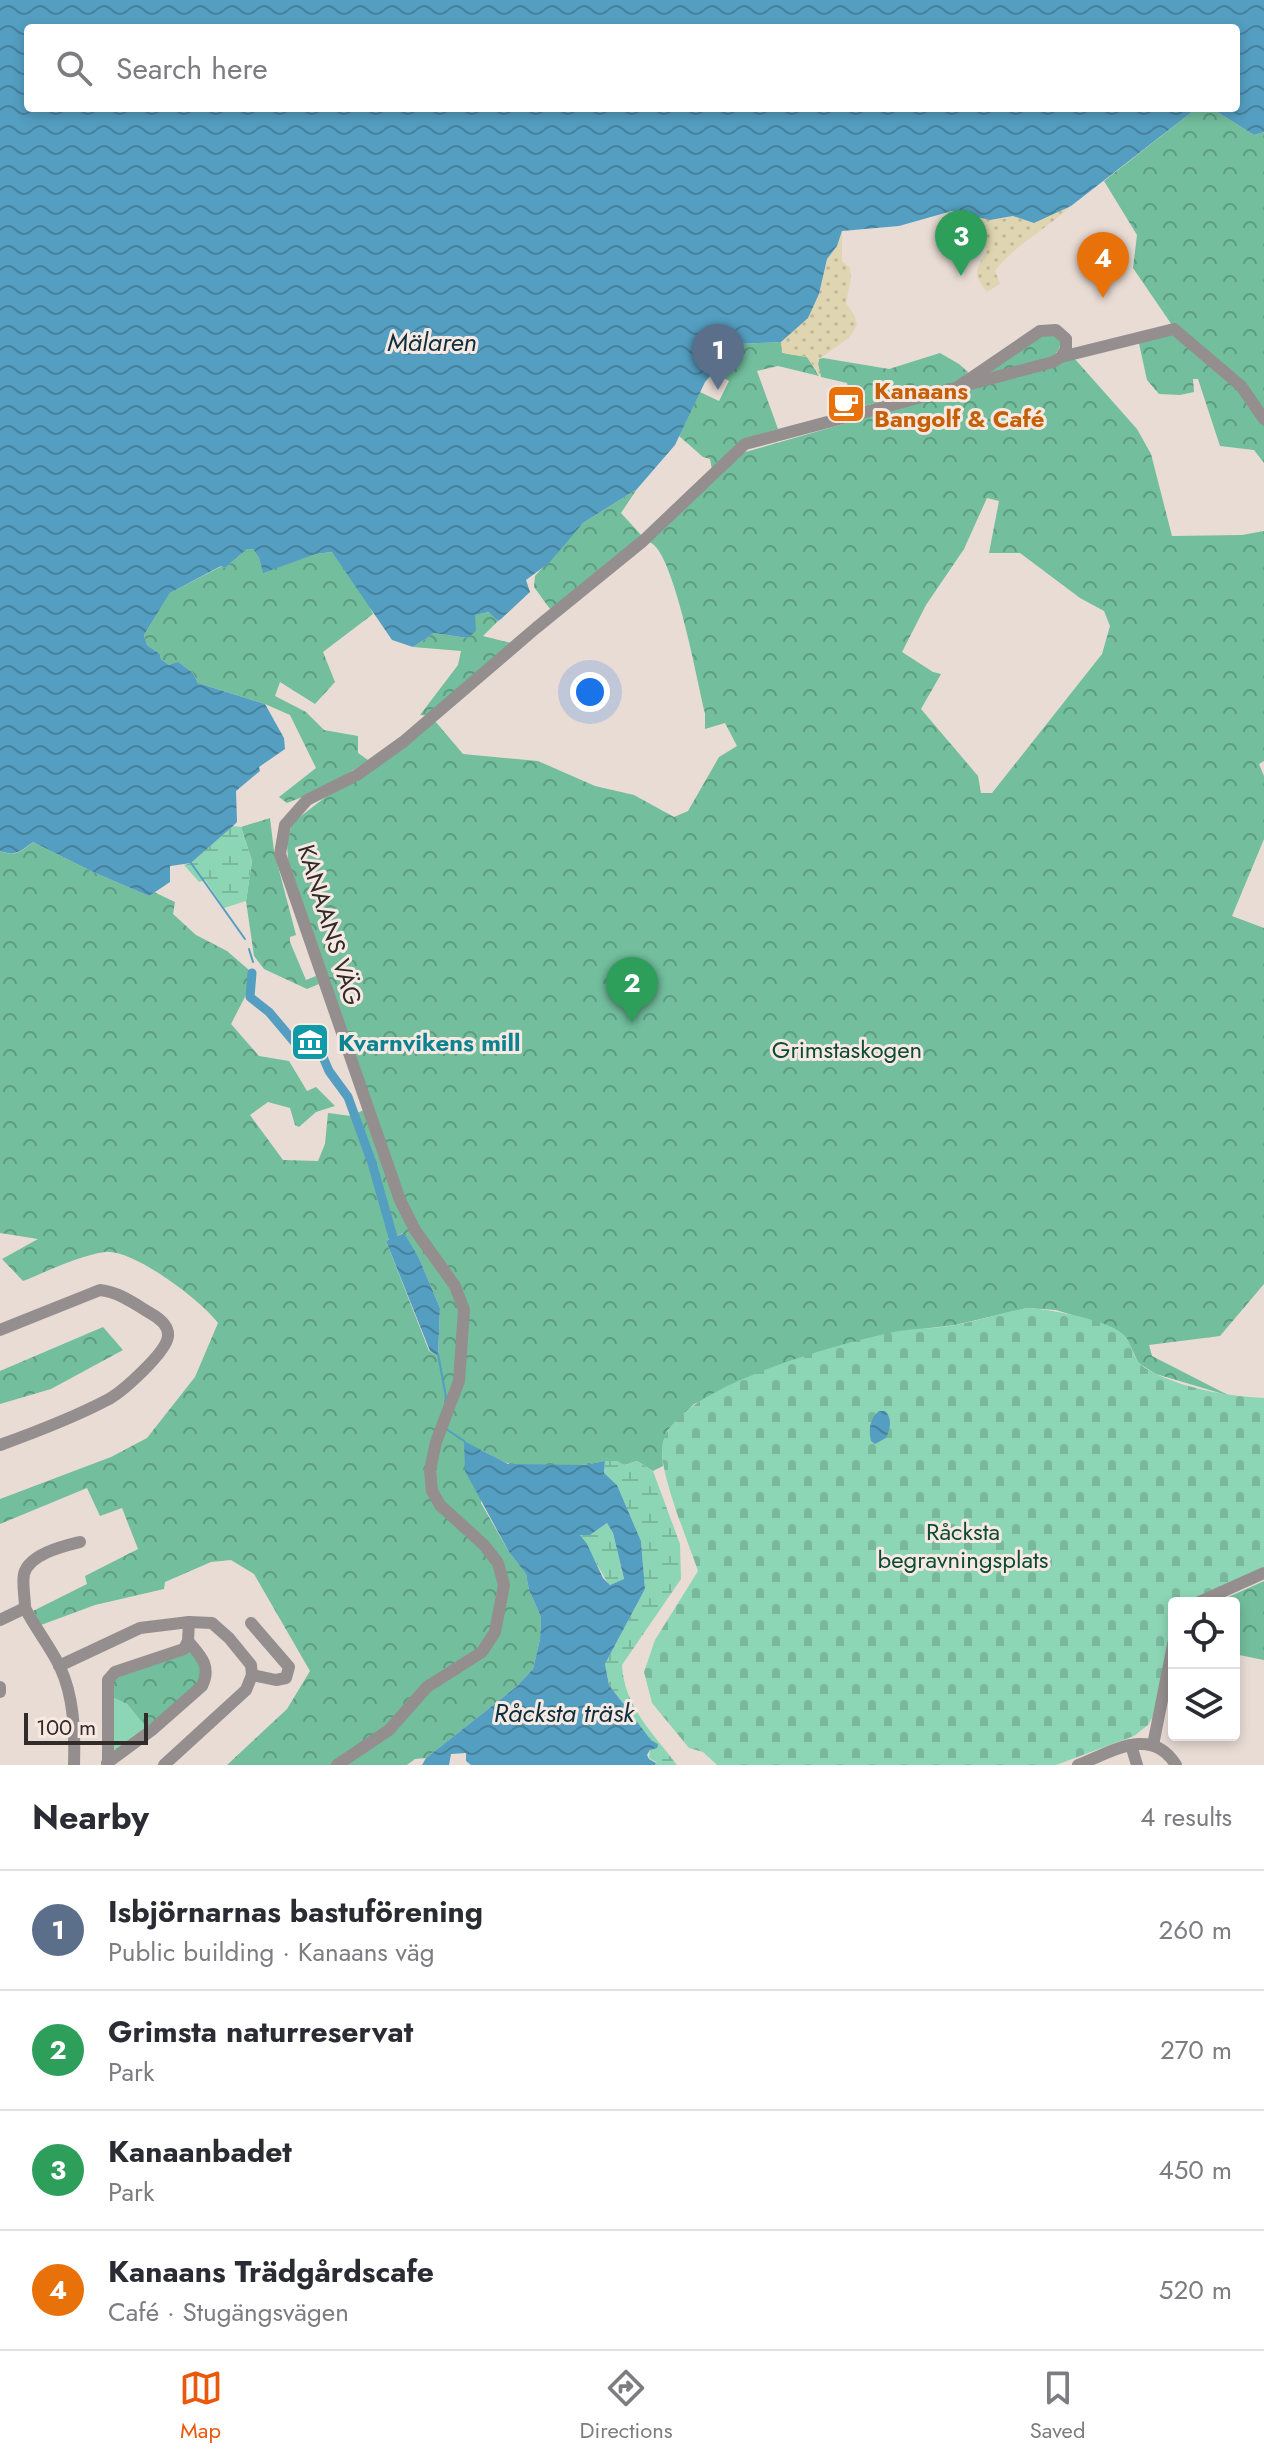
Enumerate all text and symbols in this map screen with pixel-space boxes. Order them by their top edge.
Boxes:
search box [24,24,1240,112]
icon: search [52,46,96,90]
text: Search here [116,47,268,90]
pin: 3 [935,210,987,276]
pin: 4 [1077,232,1129,298]
water label: Mälaren [387,323,477,361]
pin: 1 [692,324,744,390]
place label: Kanaans Bangolf & Café [874,373,1044,436]
cafe icon: Kanaans Bangolf & Café [825,383,867,425]
your location [570,672,610,712]
street label: KANAANS VÄG [289,840,371,1010]
pin: 2 [606,957,658,1023]
museum icon: Kvarnvikens mill [289,1021,331,1063]
place label: Kvarnvikens mill [338,1025,520,1060]
park label: Grimstaskogen [772,1032,922,1067]
park label: Råcksta begravningsplats [878,1514,1048,1577]
map controls [1168,1597,1240,1741]
button: locate [1168,1597,1240,1669]
button: layers [1168,1669,1240,1741]
water label: Råcksta träsk [494,1694,636,1732]
scale bar [24,1709,148,1745]
text: 100 m [36,1711,96,1743]
text: Nearby [32,1793,149,1842]
text: 4 results [1140,1798,1232,1836]
text: Isbjörnarnas bastuförening [108,1890,483,1933]
text: 1 [51,1911,65,1949]
text: 260 m [1159,1911,1232,1949]
text: Public building · Kanaans väg [108,1933,434,1971]
text: Grimsta naturreservat [108,2010,413,2053]
text: 2 [49,2031,67,2069]
text: 270 m [1160,2031,1232,2069]
text: Park [108,2053,154,2091]
text: Kanaanbadet [108,2130,292,2173]
text: 3 [50,2151,66,2189]
text: 450 m [1158,2151,1232,2189]
text: Park [108,2173,154,2211]
text: Kanaans Trädgårdscafe [108,2250,434,2293]
text: 4 [49,2271,67,2309]
text: 520 m [1159,2271,1232,2309]
text: Café · Stugängsvägen [108,2293,349,2331]
tab: Map [179,2366,223,2446]
tab: Directions [580,2366,673,2446]
tab: Saved [1030,2366,1085,2446]

